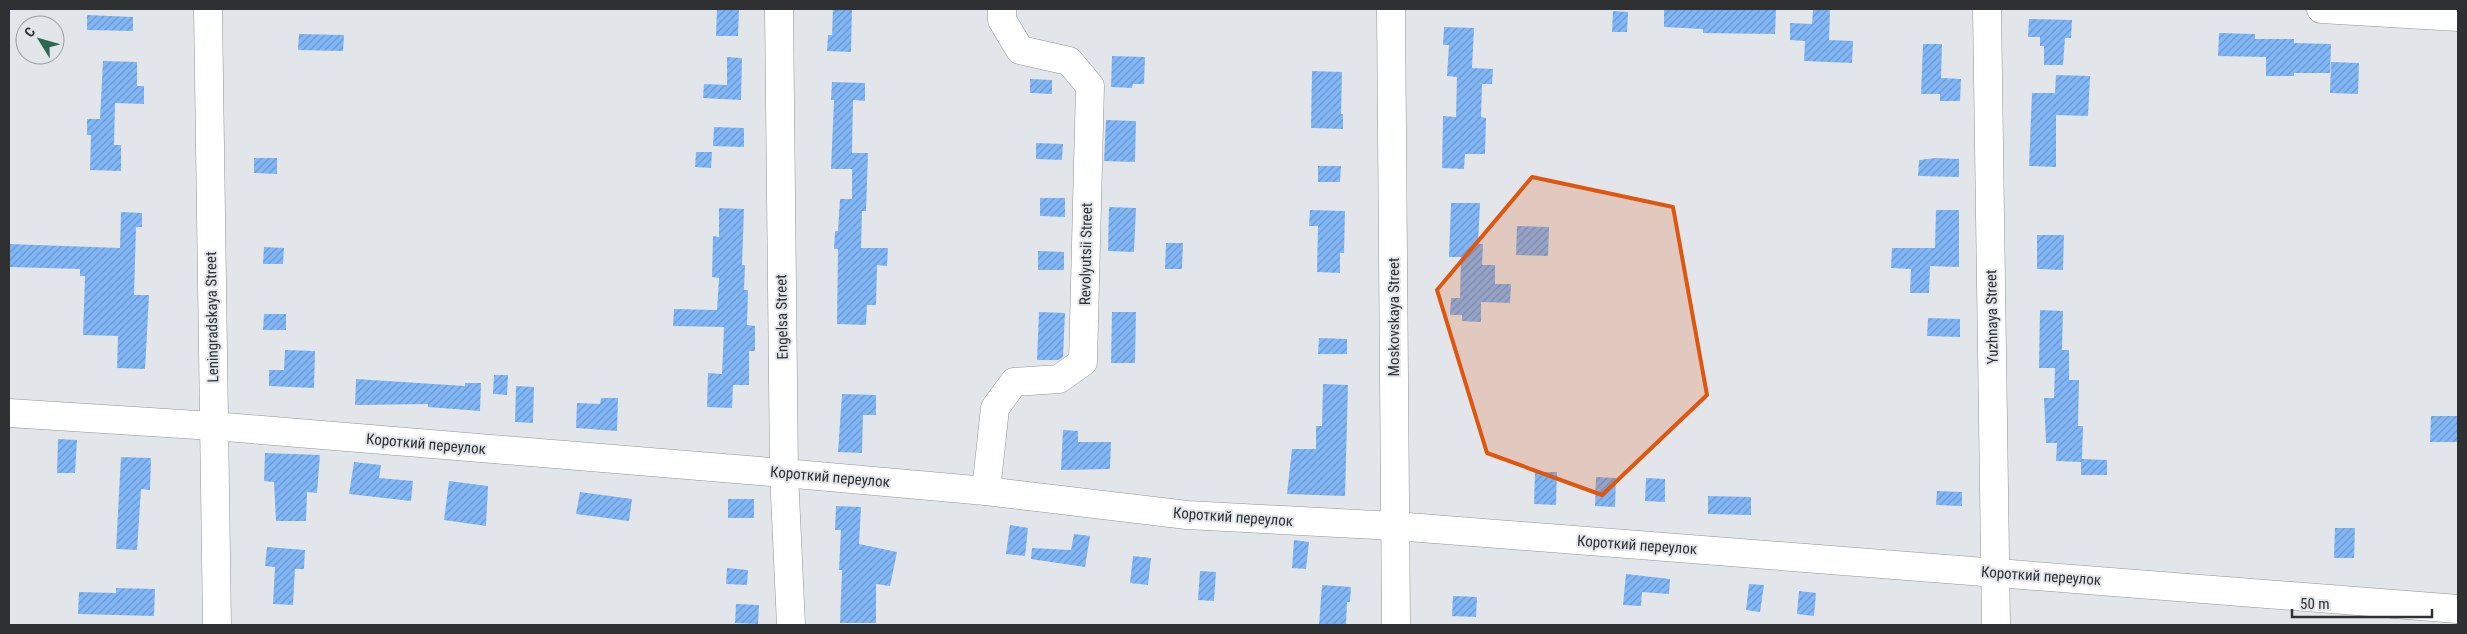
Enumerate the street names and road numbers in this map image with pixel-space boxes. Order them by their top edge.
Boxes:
street label: Revolyutsii Street [1076,203,1096,305]
street label: Leningradskaya Street [202,251,222,383]
street label: Moskovskaya Street [1385,258,1403,376]
street label: Yuzhnaya Street [1982,269,2002,365]
street label: Engelsa Street [772,274,792,360]
street label: Короткий переулок [365,430,487,458]
street label: Короткий переулок [769,463,891,491]
street label: Короткий переулок [1172,504,1294,530]
street label: Короткий переулок [1576,532,1698,558]
street label: Короткий переулок [1980,563,2102,589]

